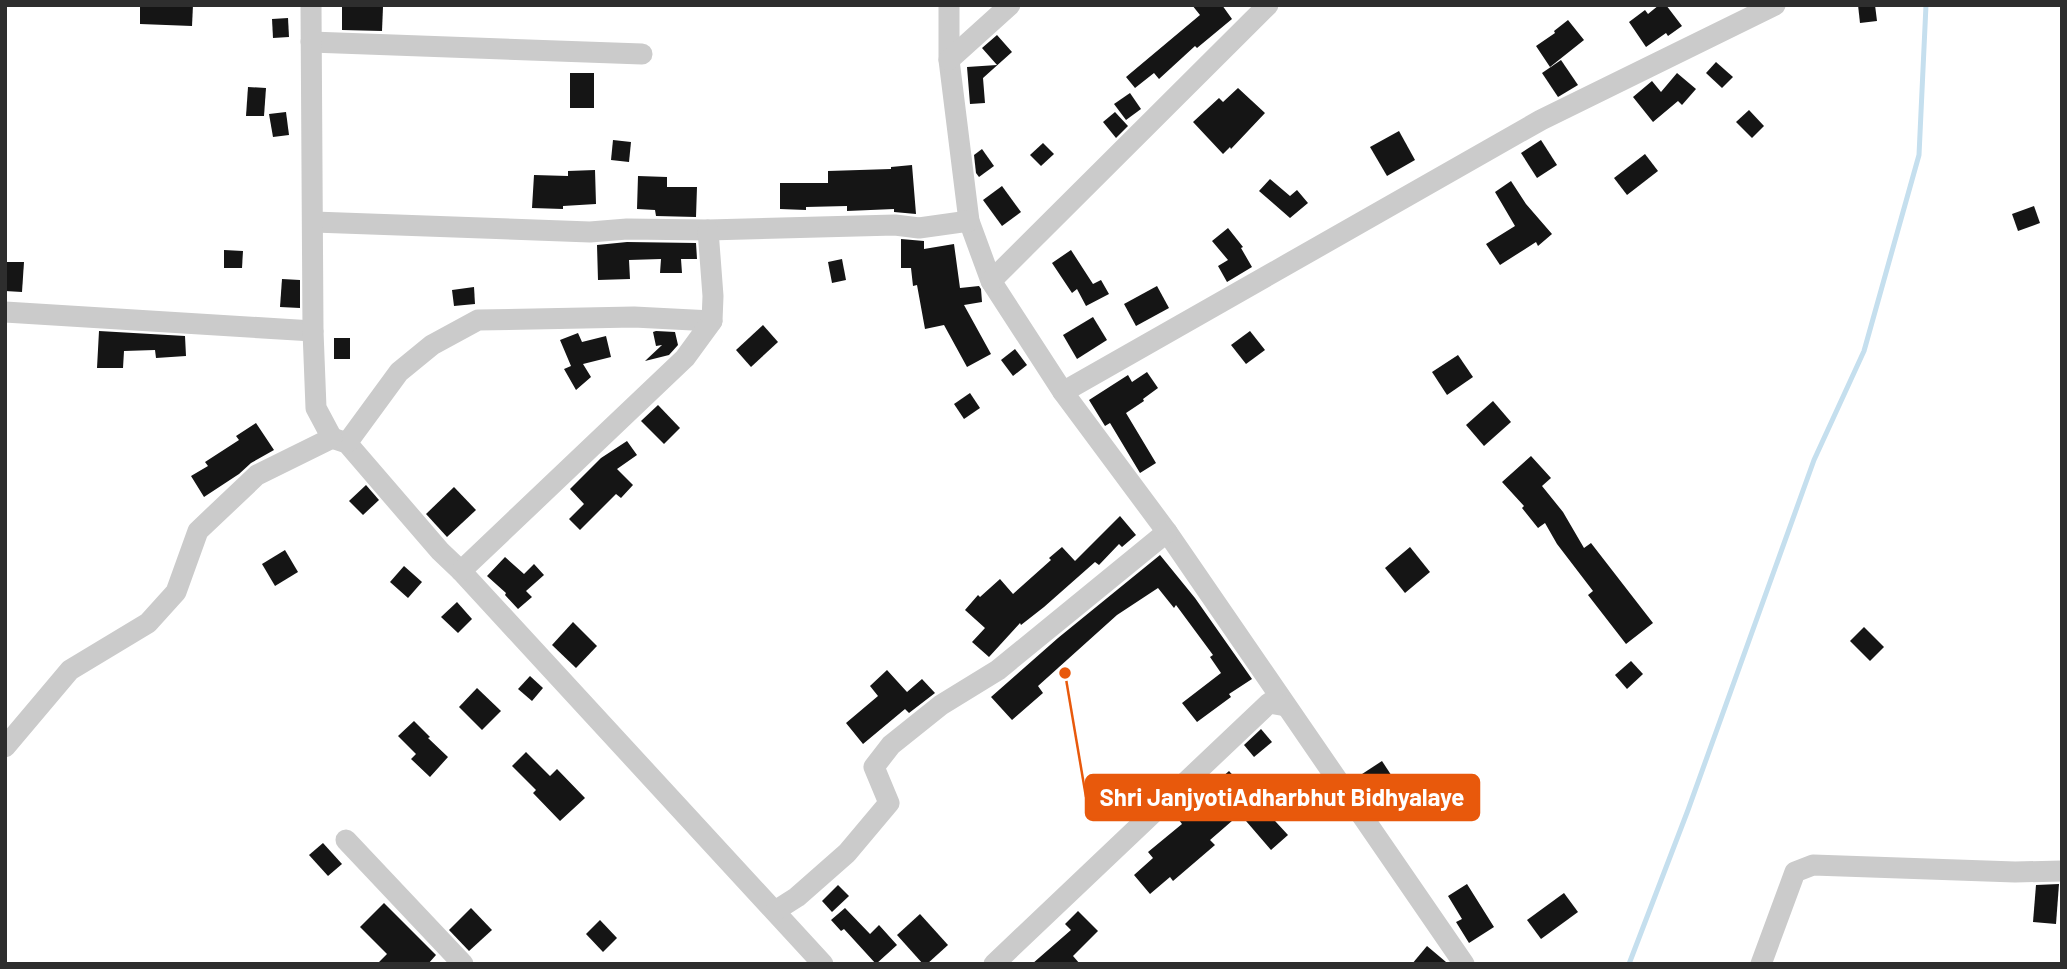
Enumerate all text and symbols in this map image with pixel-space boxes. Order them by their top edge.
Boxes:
callout: Shri JanjyotiAdharbhut Bidhyalaye [1086,775,1479,820]
text: Shri JanjyotiAdharbhut Bidhyalaye [1100,782,1464,811]

